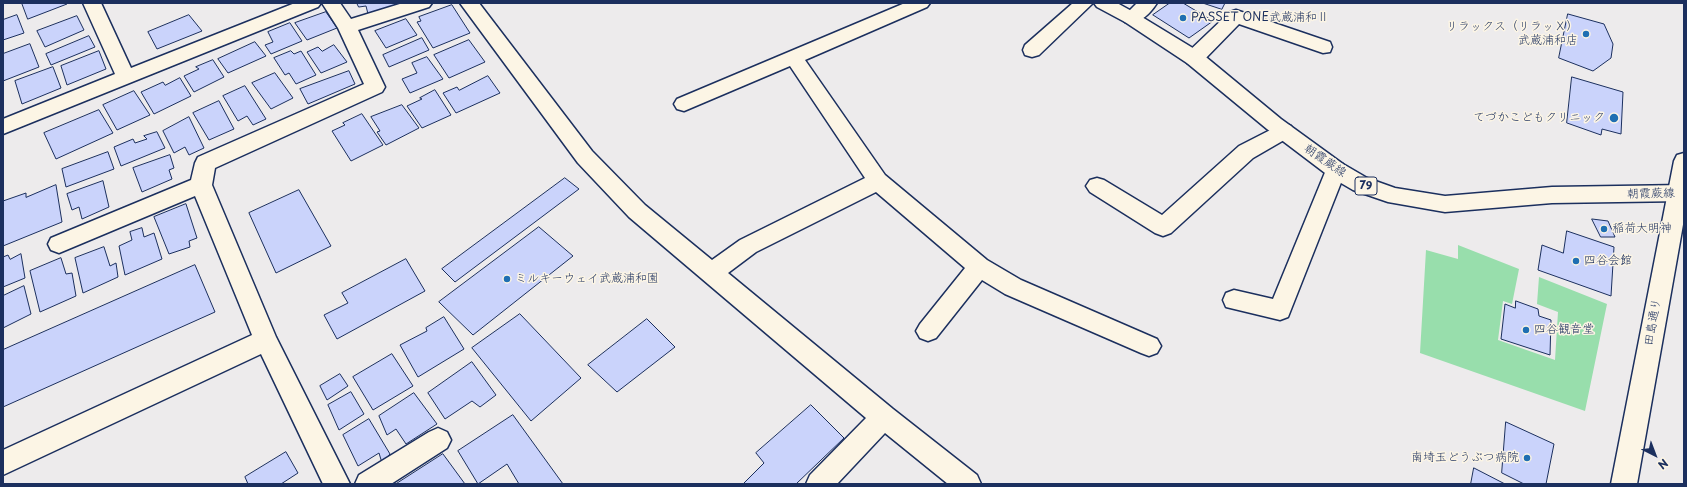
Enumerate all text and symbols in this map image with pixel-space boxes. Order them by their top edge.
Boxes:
place label: PASSET ONE武蔵浦和Ⅱ [1191,11,1329,25]
marker: PASSET ONE武蔵浦和Ⅱ [1178,13,1188,23]
place label: リラックス（リラッＸ） 武蔵浦和店 [1446,20,1578,48]
marker: リラックス（リラッＸ） 武蔵浦和店 [1581,29,1591,39]
place label: てづかこどもクリニック [1473,111,1605,125]
marker: てづかこどもクリニック [1608,112,1620,124]
street label: 朝霞蕨線 [1301,142,1349,180]
road number: 79 [1355,177,1377,195]
street label: 朝霞蕨線 [1627,186,1675,202]
place label: 稲荷大明神 [1612,222,1672,236]
marker: 稲荷大明神 [1599,224,1609,234]
place label: 四谷会館 [1584,254,1632,268]
marker: 四谷会館 [1571,256,1581,266]
place label: ミルキーウェイ武蔵浦和園 [515,272,659,286]
marker: ミルキーウェイ武蔵浦和園 [502,274,512,284]
street label: 田島通り [1642,297,1664,347]
place label: 四谷観音堂 [1534,323,1594,337]
marker: 四谷観音堂 [1521,325,1531,335]
north arrow [1635,435,1675,475]
place label: 南埼玉どうぶつ病院 [1411,451,1519,465]
marker: 南埼玉どうぶつ病院 [1522,453,1532,463]
text: N [1654,455,1672,474]

